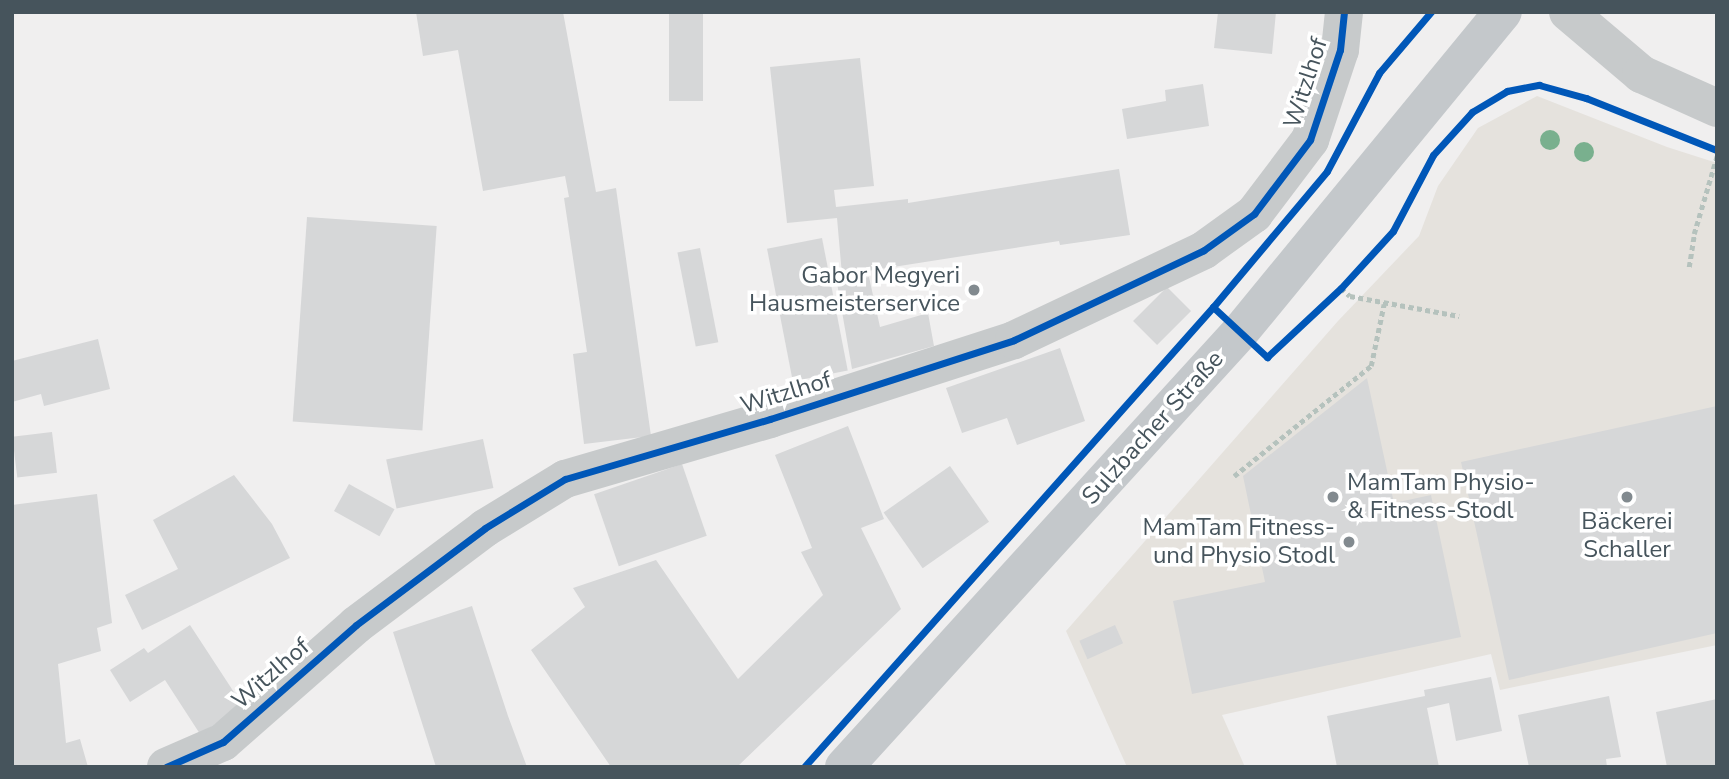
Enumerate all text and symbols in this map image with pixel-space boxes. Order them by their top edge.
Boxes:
street label: Witzlhof [1278,34,1334,132]
place label: Gabor Megyeri Hausmeisterservice [749,262,960,318]
marker: Gabor Megyeri Hausmeisterservice [966,282,982,298]
street label: Sulzbacher Straße [1076,345,1230,511]
street label: Witzlhof [737,366,835,420]
place label: MamTam Physio- & Fitness-Stodl [1347,469,1535,525]
marker: MamTam Physio- & Fitness-Stodl [1325,489,1341,505]
marker: Bäckerei Schaller [1619,489,1635,505]
place label: Bäckerei Schaller [1581,508,1673,564]
place label: MamTam Fitness- und Physio Stodl [1142,514,1335,570]
marker: MamTam Fitness- und Physio Stodl [1341,534,1357,550]
street label: Witzlhof [226,632,316,716]

